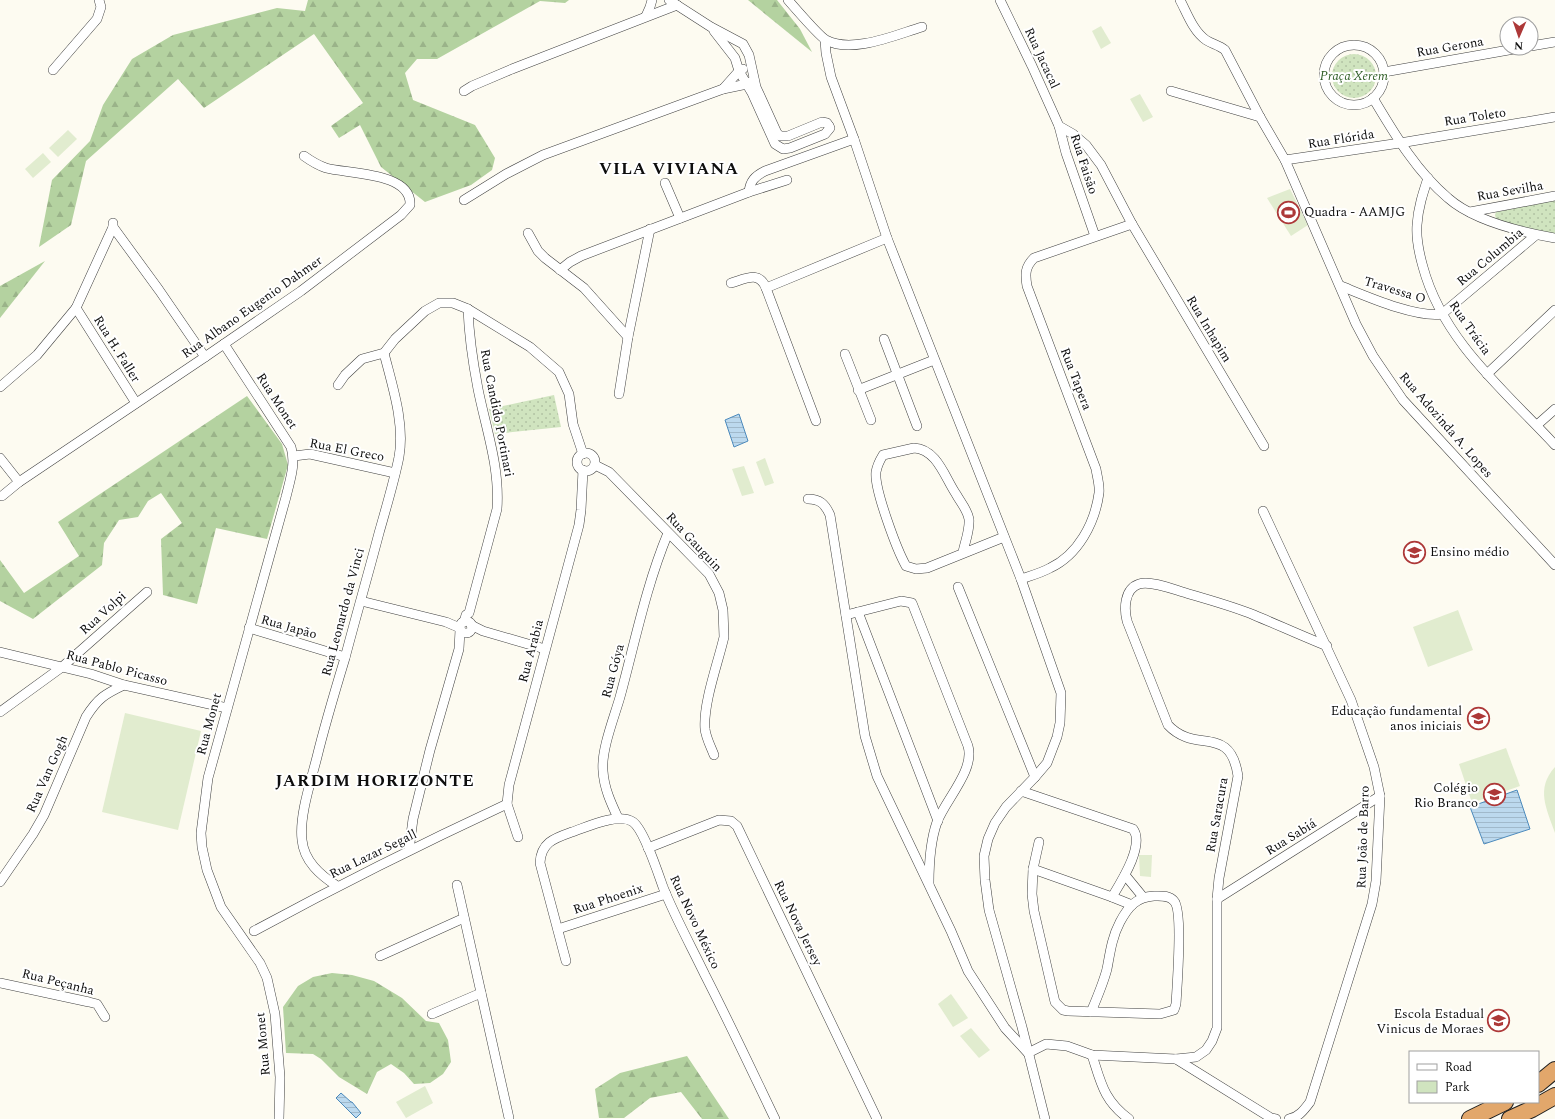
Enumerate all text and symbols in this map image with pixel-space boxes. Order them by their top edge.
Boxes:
north arrow [1499,16,1539,56]
street label: Rua Jacacal [1019,24,1065,92]
street label: Rua Gerona [1415,31,1486,63]
text: N [1514,37,1523,54]
park label: Praça Xerem [1320,66,1388,86]
street label: Rua Toleto [1443,102,1507,132]
street label: Rua Flórida [1306,124,1376,154]
street label: Rua Faisão [1065,131,1103,197]
district label: VILA VIVIANA [599,156,739,182]
street label: Rua Sevilha [1475,175,1545,207]
sports icon: Quadra - AAMJG [1275,199,1301,225]
place label: Quadra - AAMJG [1304,202,1405,222]
street label: Rua Columbia [1452,223,1528,291]
street label: Rua Albano Eugenio Dahmer [177,251,327,363]
street label: Travessa O [1362,271,1428,309]
street label: Rua Inhapim [1181,292,1237,366]
street label: Rua Trácia [1444,297,1496,360]
street label: Rua H. Faller [88,312,146,386]
street label: Rua Tapera [1055,345,1097,414]
street label: Rua Candido Portinari [475,347,519,479]
street label: Rua Adozinda A. Lopes [1394,368,1498,482]
street label: Rua Monet [251,369,303,433]
street label: Rua El Greco [308,433,386,467]
street label: Rua Gauguin [661,508,727,577]
school or university icon: Ensino médio [1402,539,1428,565]
place label: Ensino médio [1430,542,1509,562]
street label: Rua Leonardo da Vinci [316,546,370,678]
street label: Rua Volpi [75,587,131,639]
street label: Rua Japão [259,609,319,645]
street label: Rua Arabia [513,617,549,685]
street label: Rua Góya [596,641,630,700]
street label: Rua Pablo Picasso [64,645,170,691]
street label: Rua Monet [191,690,227,757]
place label: Educação fundamental anos iniciais [1331,701,1462,736]
school or university icon: Educação fundamental anos iniciais [1465,705,1491,731]
street label: Rua Van Gogh [21,732,73,816]
district label: JARDIM HORIZONTE [275,768,475,794]
street label: Rua Saracura [1201,775,1234,854]
place label: Colégio Rio Branco [1414,778,1478,813]
school or university icon: Colégio Rio Branco [1481,782,1507,808]
street label: Rua João de Barro [1351,785,1375,889]
street label: Rua Sabiá [1262,813,1321,860]
street label: Rua Lazar Segall [326,824,420,884]
street label: Rua Novo México [664,872,726,972]
street label: Rua Nova Jersey [769,877,828,970]
street label: Rua Phoenix [570,878,646,920]
street label: Rua Peçanha [20,963,97,1001]
place label: Escola Estadual Vinicus de Moraes [1377,1004,1484,1039]
school or university icon: Escola Estadual Vinicus de Moraes [1486,1008,1512,1034]
street label: Rua Monet [250,1011,276,1076]
legend [1409,1051,1539,1103]
text: Road [1445,1058,1472,1077]
text: Park [1445,1078,1470,1097]

